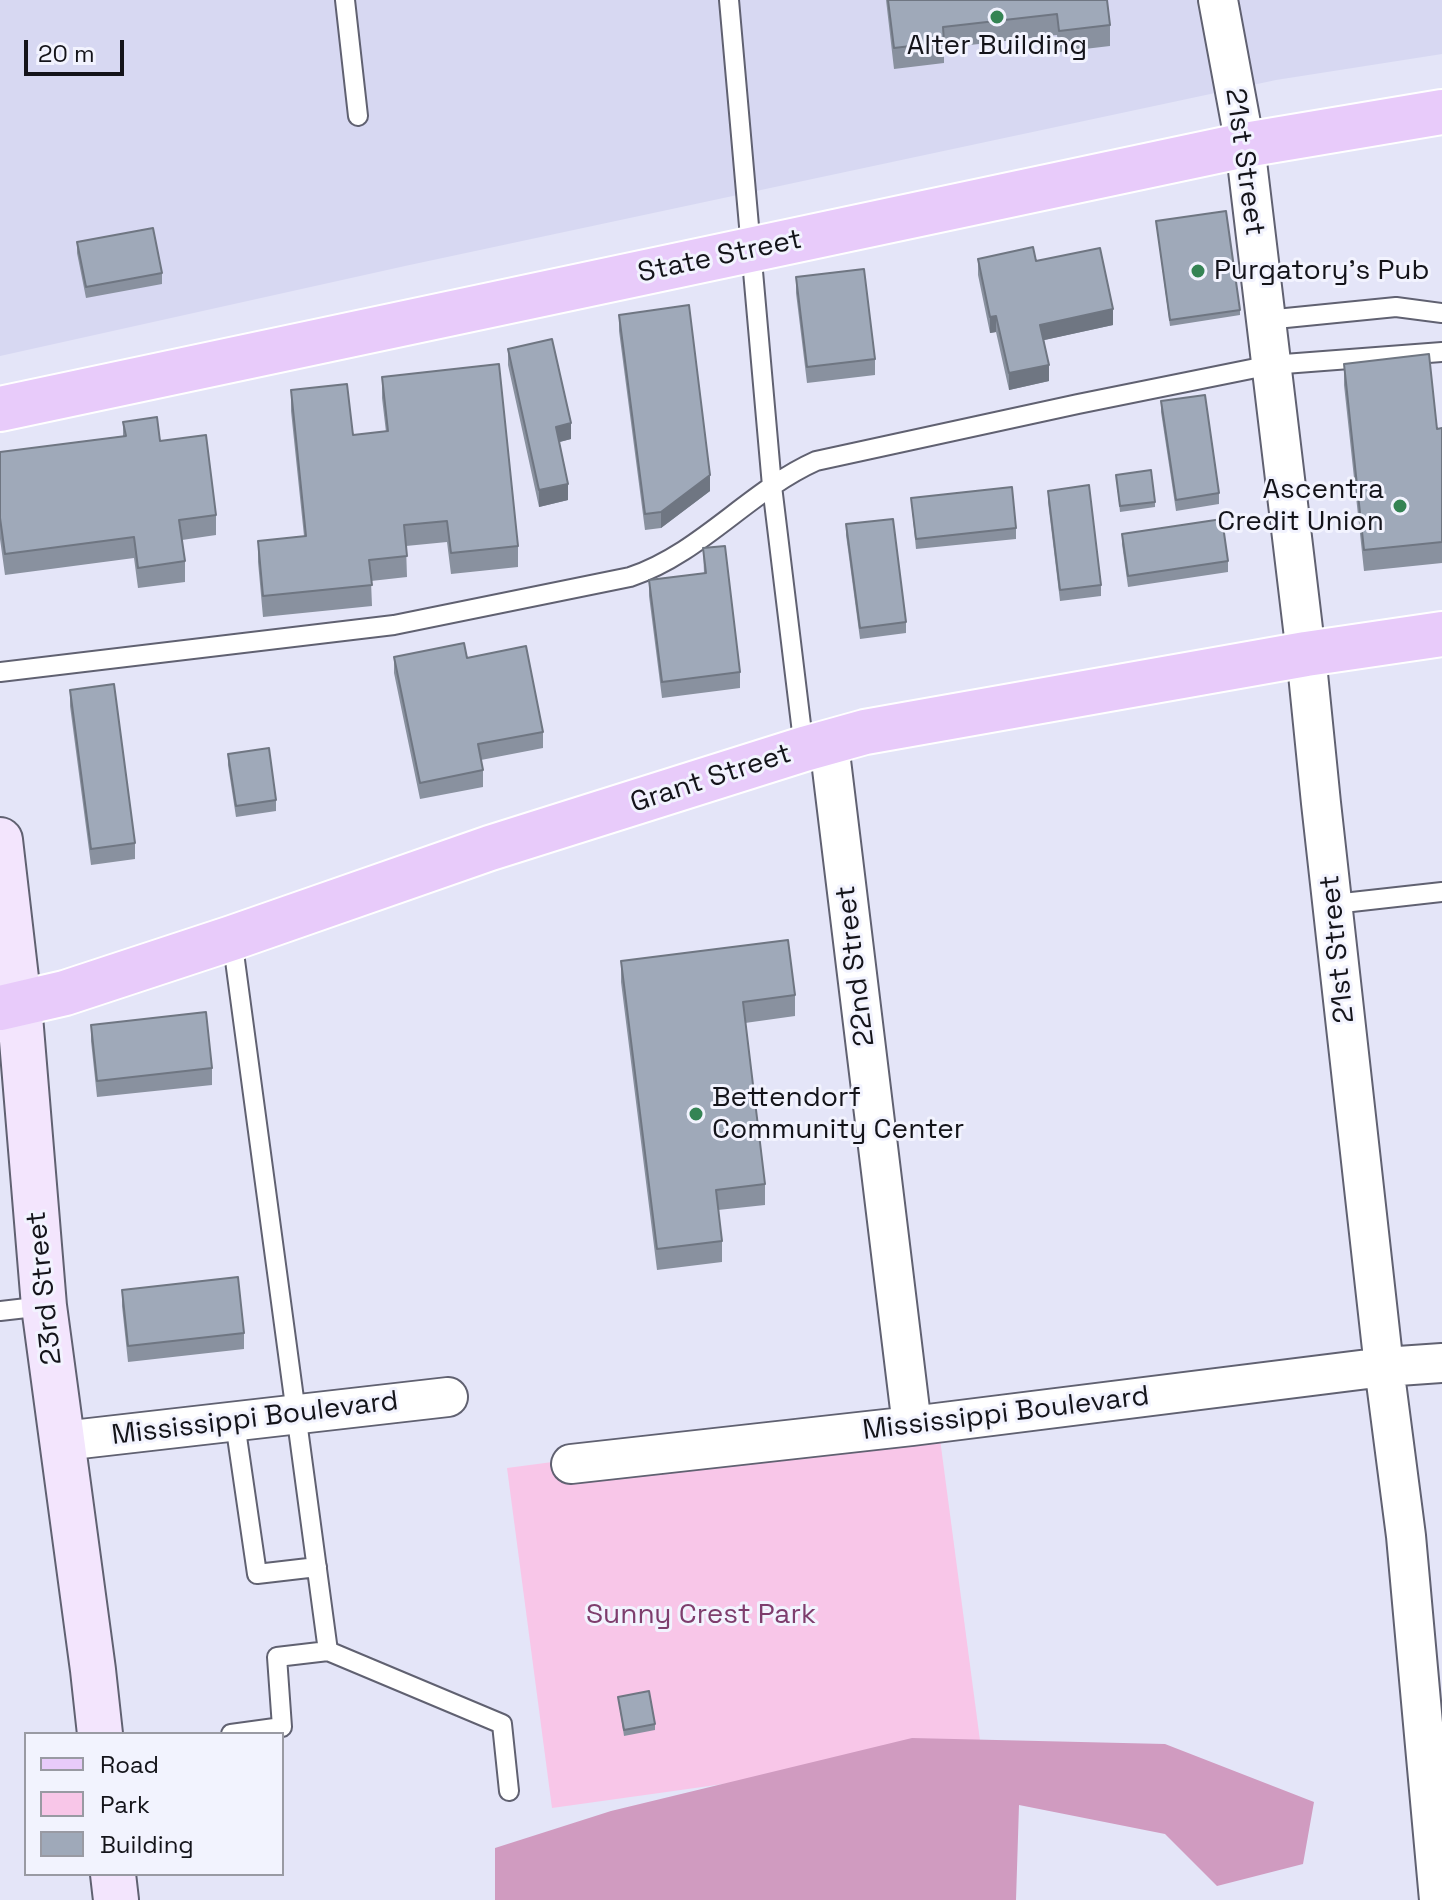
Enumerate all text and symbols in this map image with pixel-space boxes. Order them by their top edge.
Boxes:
marker: Alter Building [988,8,1006,26]
scale bar [28,24,128,74]
place label: Alter Building [907,29,1087,63]
text: 20 m [38,38,95,69]
street label: 21st Street [1217,86,1271,238]
street label: State Street [635,223,805,291]
place label: Purgatory's Pub [1214,254,1429,288]
marker: Purgatory's Pub [1189,262,1207,280]
place label: Ascentra Credit Union [1217,473,1384,539]
marker: Ascentra Credit Union [1391,497,1409,515]
street label: Grant Street [626,737,796,821]
street label: 21st Street [1314,873,1362,1025]
street label: 22nd Street [829,884,883,1048]
place label: Bettendorf Community Center [712,1081,964,1147]
marker: Bettendorf Community Center [687,1105,705,1123]
street label: 23rd Street [20,1209,70,1367]
street label: Mississippi Boulevard [861,1380,1151,1448]
street label: Mississippi Boulevard [110,1385,400,1453]
park label: Sunny Crest Park [586,1598,816,1632]
legend [24,1732,284,1876]
text: Road [100,1749,159,1780]
text: Park [100,1789,150,1820]
text: Building [100,1829,194,1860]

